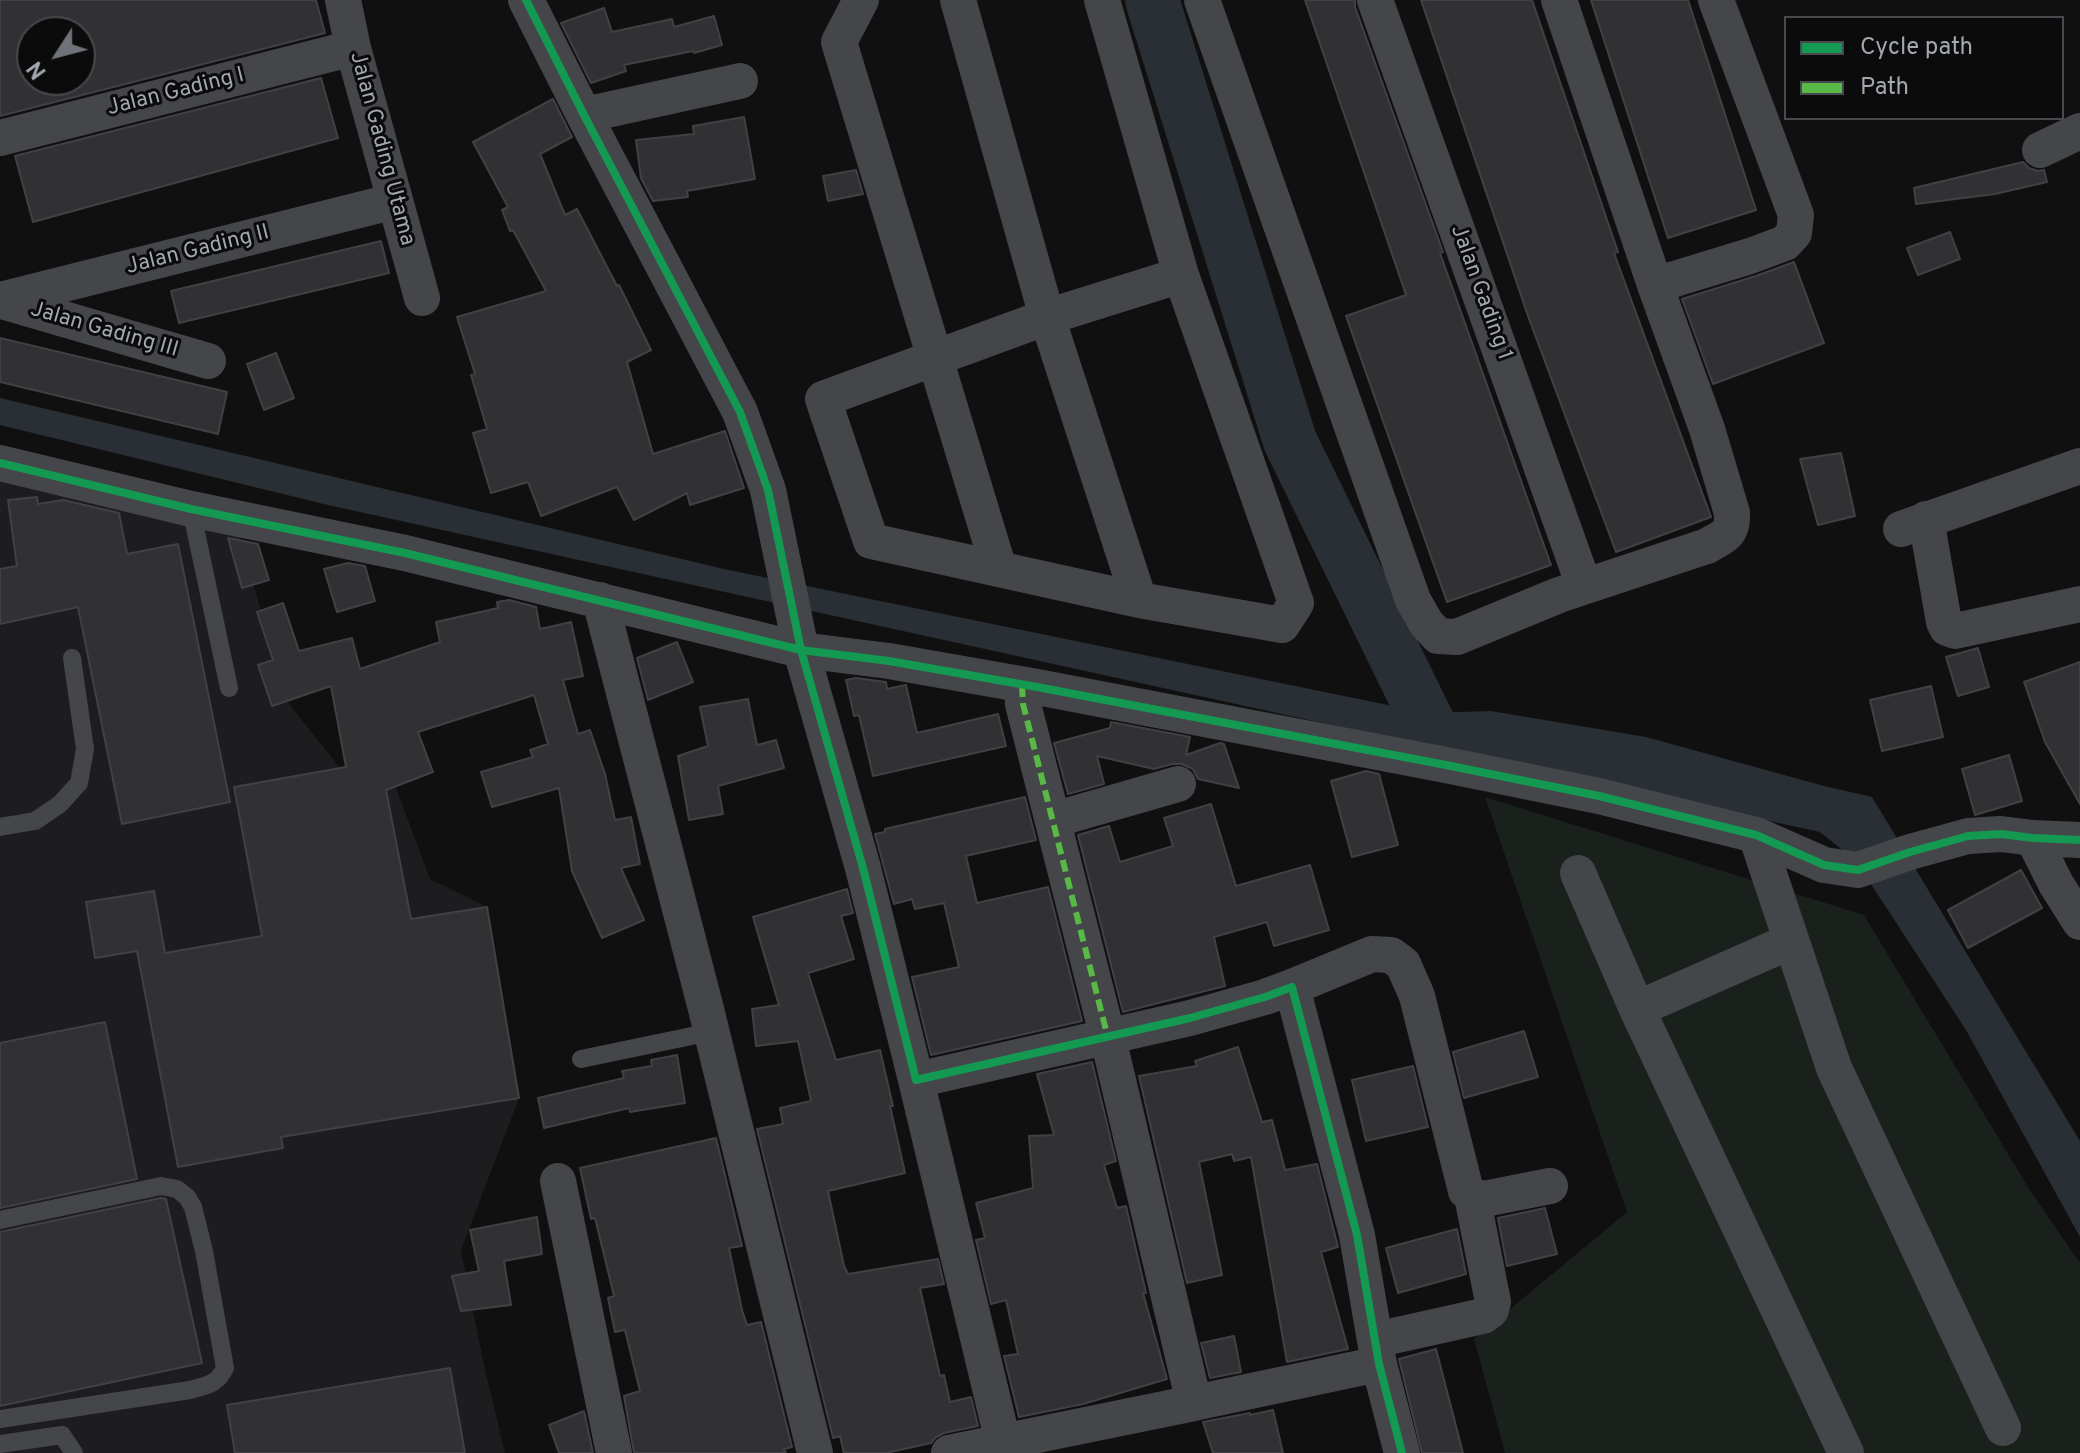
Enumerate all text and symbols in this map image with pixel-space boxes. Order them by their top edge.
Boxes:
north arrow [16,16,96,96]
legend [1784,16,2064,120]
text: Cycle path [1860,33,1973,63]
street label: Jalan Gading Utama [342,49,420,249]
text: N [22,55,53,84]
street label: Jalan Gading I [105,63,247,123]
text: Path [1860,73,1909,103]
street label: Jalan Gading II [124,220,272,282]
street label: Jalan Gading 1 [1443,222,1517,364]
street label: Jalan Gading III [27,297,181,365]

